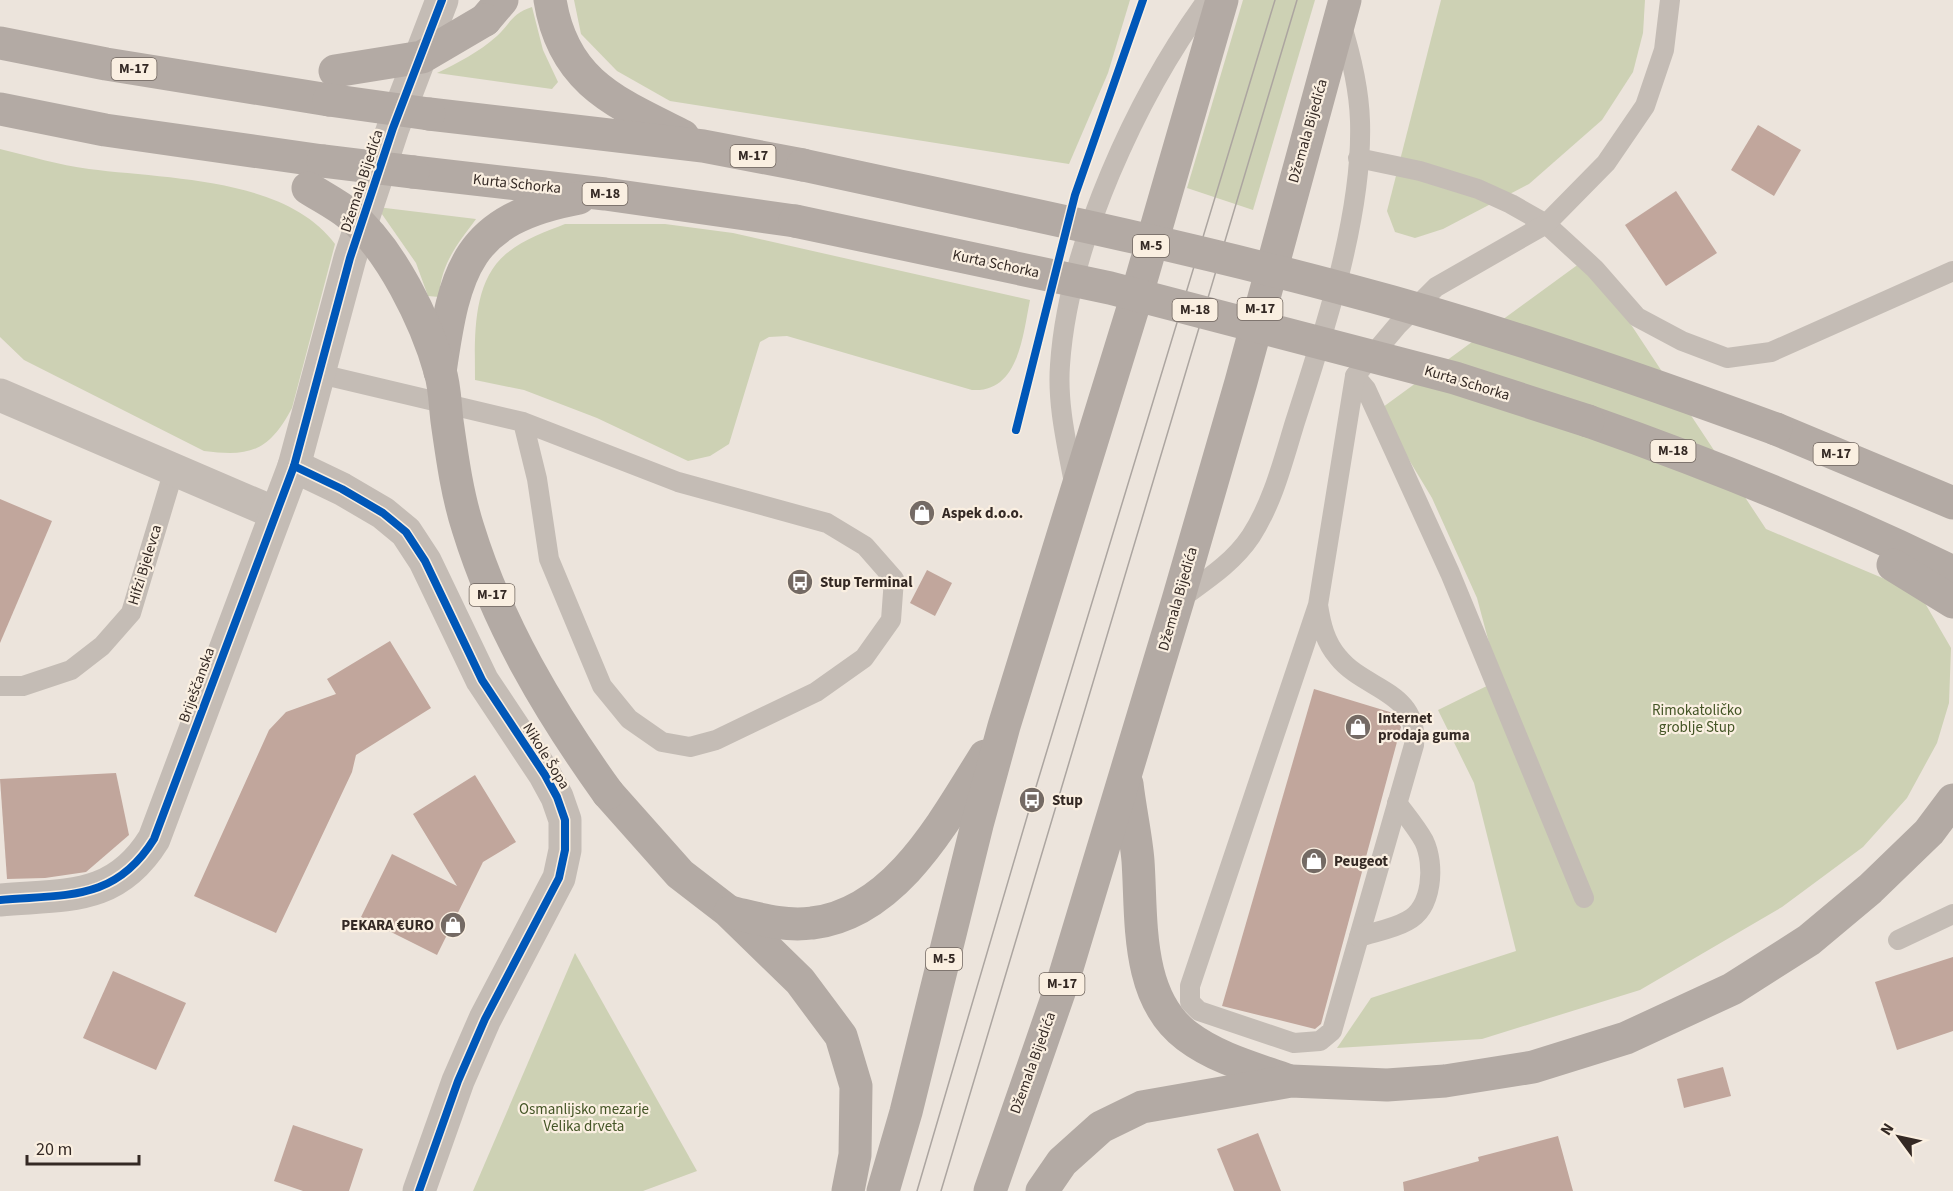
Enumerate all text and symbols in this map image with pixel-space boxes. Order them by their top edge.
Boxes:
road number: M-17 [112,58,156,80]
street label: Džemala Bijedića [1283,77,1333,185]
street label: Džemala Bijedića [335,127,389,235]
road number: M-17 [730,145,776,167]
street label: Kurta Schorka [472,169,562,199]
road number: M-18 [582,183,628,205]
road number: M-5 [1133,235,1169,257]
street label: Kurta Schorka [951,245,1041,283]
road number: M-17 [1238,298,1282,320]
road number: M-18 [1172,299,1218,321]
street label: Kurta Schorka [1422,360,1512,406]
road number: M-18 [1650,440,1696,462]
road number: M-17 [1814,443,1858,465]
shop icon: Aspek d.o.o. [907,498,937,528]
place label: Aspek d.o.o. [941,503,1023,524]
street label: Hifzi Bjelevca [123,522,167,608]
street label: Džemala Bijedića [1153,545,1203,653]
bus stop icon: Stup Terminal [785,567,815,597]
place label: Stup Terminal [820,572,913,593]
road number: M-17 [470,584,514,606]
street label: Briješčanska [174,644,220,726]
park label: Rimokatoličko groblje Stup [1652,700,1742,738]
place label: Internet prodaja guma [1378,708,1470,746]
shop icon: Internet prodaja guma [1343,712,1373,742]
street label: Nikole Šopa [517,719,575,793]
bus stop icon: Stup [1017,785,1047,815]
place label: Stup [1052,790,1083,811]
shop icon: Peugeot [1299,846,1329,876]
place label: Peugeot [1334,851,1388,872]
shop icon: PEKARA €URO [438,910,468,940]
place label: PEKARA €URO [341,915,434,936]
road number: M-5 [926,948,962,970]
road number: M-17 [1040,973,1084,995]
street label: Džemala Bijedića [1005,1009,1061,1117]
park label: Osmanlijsko mezarje Velika drveta [519,1099,649,1137]
north arrow [1869,1107,1929,1167]
text: N [1875,1119,1899,1140]
scale bar [27,1128,140,1166]
text: 20 m [36,1137,72,1162]

